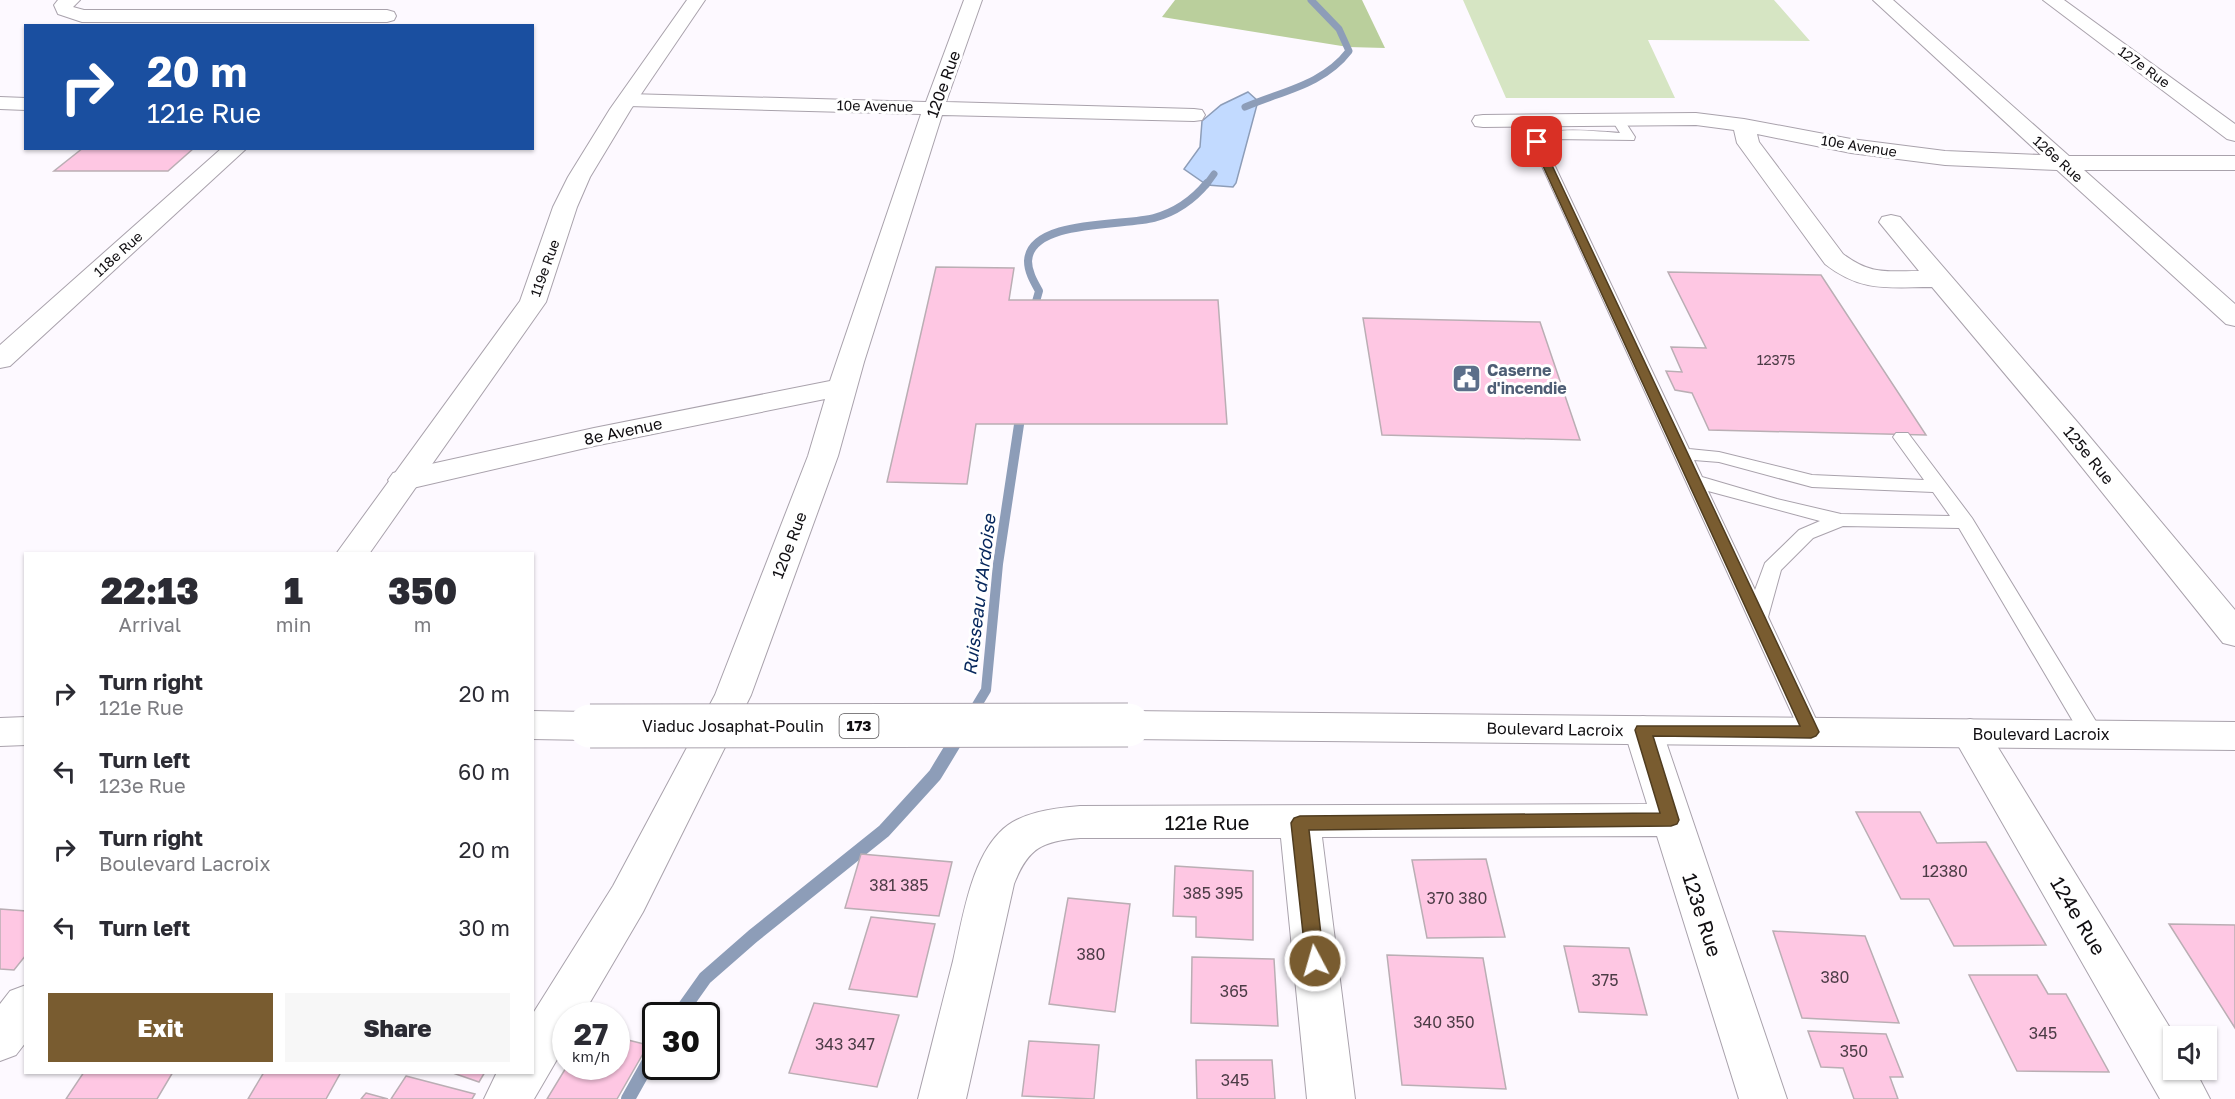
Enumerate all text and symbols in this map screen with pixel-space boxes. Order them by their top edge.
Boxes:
street label: 127e Rue [2115,42,2173,91]
text: 20 m [147,46,247,96]
icon: right [48,48,126,126]
street label: 120e Rue [922,48,964,120]
street label: 10e Avenue [837,96,913,115]
text: 121e Rue [147,97,261,129]
pin [1511,116,1562,167]
icon: arrive [1520,125,1553,158]
street label: 10e Avenue [1820,131,1898,160]
street label: 126e Rue [2030,132,2087,185]
street label: 118e Rue [90,227,145,280]
street label: 119e Rue [526,237,563,299]
house number: 12375 [1757,351,1795,368]
place label: Caserne d'incendie [1487,360,1567,398]
public building icon: Caserne d'incendie [1450,363,1482,395]
street label: 8e Avenue [582,413,664,449]
street label: 125e Rue [2059,422,2119,488]
street label: 120e Rue [767,509,811,581]
water label: Ruisseau d'Ardoise [958,512,1000,677]
text: 22:13 [101,569,199,612]
text: 1 [284,569,303,612]
text: 350 [388,569,457,612]
text: Arrival [119,612,181,636]
text: min [276,612,311,636]
text: m [414,612,431,636]
text: Turn right [99,668,203,695]
icon: right [48,677,81,710]
text: 20 m [459,680,510,707]
text: 121e Rue [99,695,184,719]
road number: 173 [840,714,878,738]
street label: Viaduc Josaphat-Poulin [642,716,824,736]
street label: Boulevard Lacroix [1486,718,1624,740]
street label: Boulevard Lacroix [1972,724,2110,744]
text: Turn left [99,746,190,773]
icon: left [48,755,81,788]
text: 60 m [458,758,510,785]
text: 123e Rue [99,773,186,797]
street label: 121e Rue [1165,810,1249,834]
text: Turn right [99,824,203,851]
icon: right [48,833,81,866]
text: 20 m [459,836,510,863]
text: Boulevard Lacroix [99,851,270,875]
house number: 12380 [1922,861,1968,881]
street label: 123e Rue [1678,870,1728,960]
street label: 124e Rue [2046,872,2112,959]
house number: 381 385 [869,875,929,895]
house number: 385 395 [1183,883,1243,903]
house number: 370 380 [1427,888,1487,908]
icon: left [48,911,81,944]
text: Turn left [99,914,190,941]
text: 30 m [459,914,510,941]
position arrow [1283,929,1347,993]
house number: 380 [1076,944,1106,964]
house number: 380 [1820,967,1850,987]
house number: 375 [1591,970,1619,990]
house number: 365 [1220,981,1248,1001]
button: Exit [48,993,273,1062]
button: Share [285,993,510,1062]
speed limit sign: 30 [642,1002,720,1080]
house number: 340 350 [1413,1012,1475,1032]
text: 27 [574,1016,608,1052]
house number: 345 [2029,1023,2057,1043]
map controls [2163,1026,2217,1080]
button: sound [2163,1026,2217,1080]
house number: 343 347 [815,1034,875,1054]
house number: 350 [1840,1041,1868,1061]
text: km/h [572,1047,610,1065]
house number: 345 [1221,1070,1249,1090]

